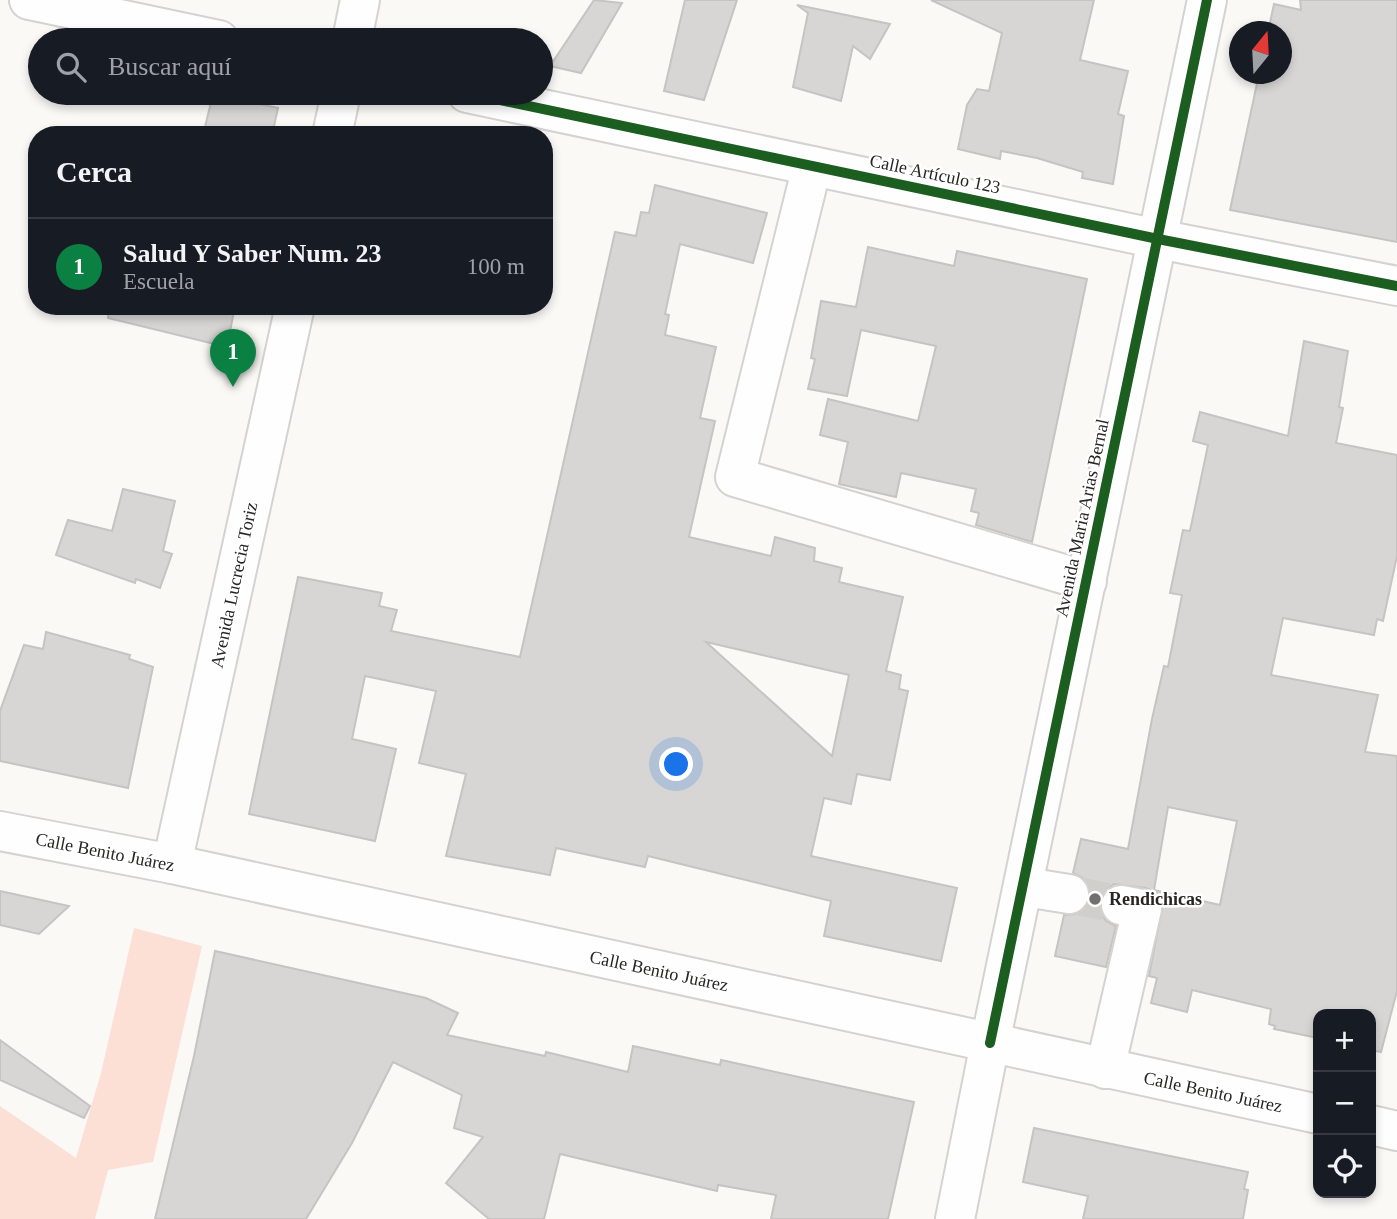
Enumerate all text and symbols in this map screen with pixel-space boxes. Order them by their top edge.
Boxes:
north arrow [1229,21,1292,84]
search box [28,28,553,105]
icon: search [52,48,90,86]
text: Buscar aquí [108,52,231,81]
street label: Calle Artículo 123 [868,150,1002,198]
text: Cerca [56,155,132,188]
text: Salud Y Saber Num. 23 [123,239,381,268]
text: 1 [73,254,85,279]
text: 100 m [467,254,525,279]
text: Escuela [123,269,195,294]
pin: 1 [210,329,256,387]
street label: Avenida Maria Arias Bernal [1051,417,1113,619]
street label: Avenida Lucrecia Toriz [207,500,261,670]
your location [659,747,693,781]
street label: Calle Benito Juárez [34,829,176,875]
place label: Rendichicas [1109,889,1202,909]
marker: Rendichicas [1087,891,1103,907]
street label: Calle Benito Juárez [588,947,730,995]
map controls [1313,1009,1376,1198]
button: + [1313,1009,1376,1072]
street label: Calle Benito Juárez [1142,1068,1284,1116]
button: − [1313,1072,1376,1135]
button: locate [1313,1135,1376,1198]

